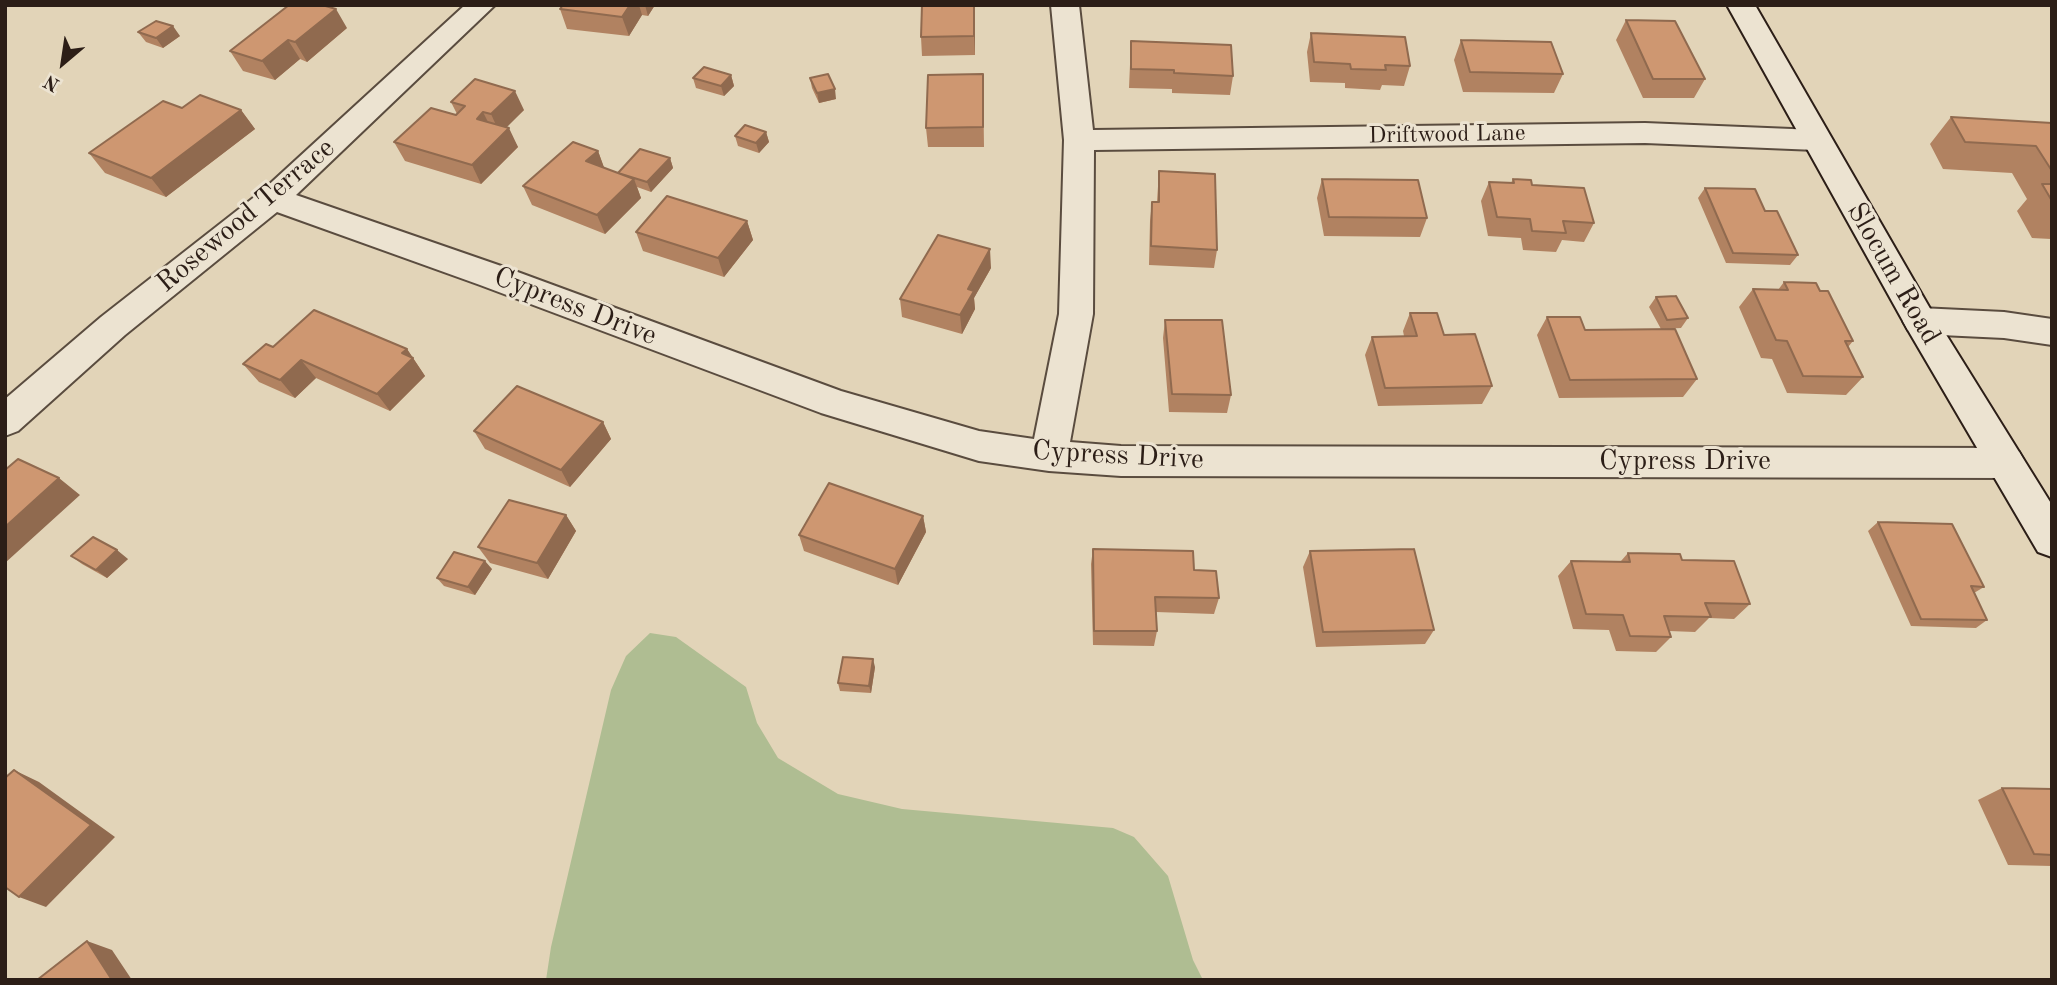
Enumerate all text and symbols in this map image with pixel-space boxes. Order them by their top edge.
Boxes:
north arrow [28,28,98,98]
text: N [42,70,64,94]
street label: Driftwood Lane [1368,120,1526,150]
street label: Rosewood Terrace [150,132,342,300]
street label: Slocum Road [1839,197,1947,351]
street label: Cypress Drive [489,261,661,353]
street label: Cypress Drive [1031,435,1205,477]
street label: Cypress Drive [1599,445,1771,479]

